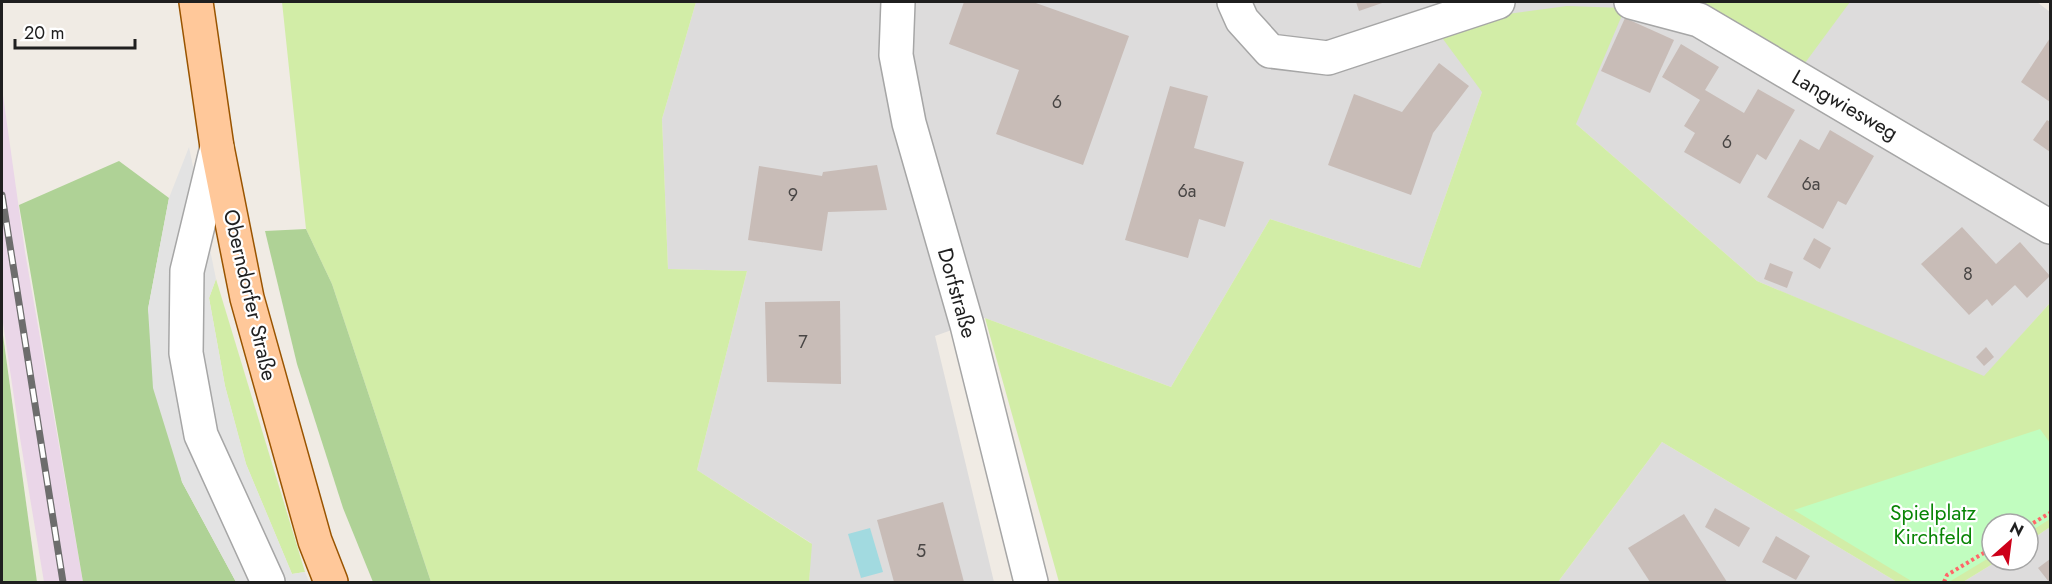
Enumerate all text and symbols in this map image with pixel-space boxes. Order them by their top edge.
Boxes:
scale bar [15,12,135,50]
text: 20 m [24,20,64,46]
street label: Langwiesweg [1786,62,1904,148]
house number: 6 [1052,89,1062,115]
house number: 6 [1722,129,1732,155]
house number: 6a [1801,171,1821,197]
house number: 6a [1177,178,1197,204]
house number: 9 [788,182,798,208]
street label: Oberndorfer Straße [216,206,284,384]
street label: Dorfstraße [930,244,984,342]
house number: 8 [1963,261,1973,287]
house number: 7 [798,329,808,355]
park label: Spielplatz Kirchfeld [1890,498,1976,552]
north arrow [1980,512,2040,572]
text: N [2006,516,2028,542]
house number: 5 [916,538,926,564]

